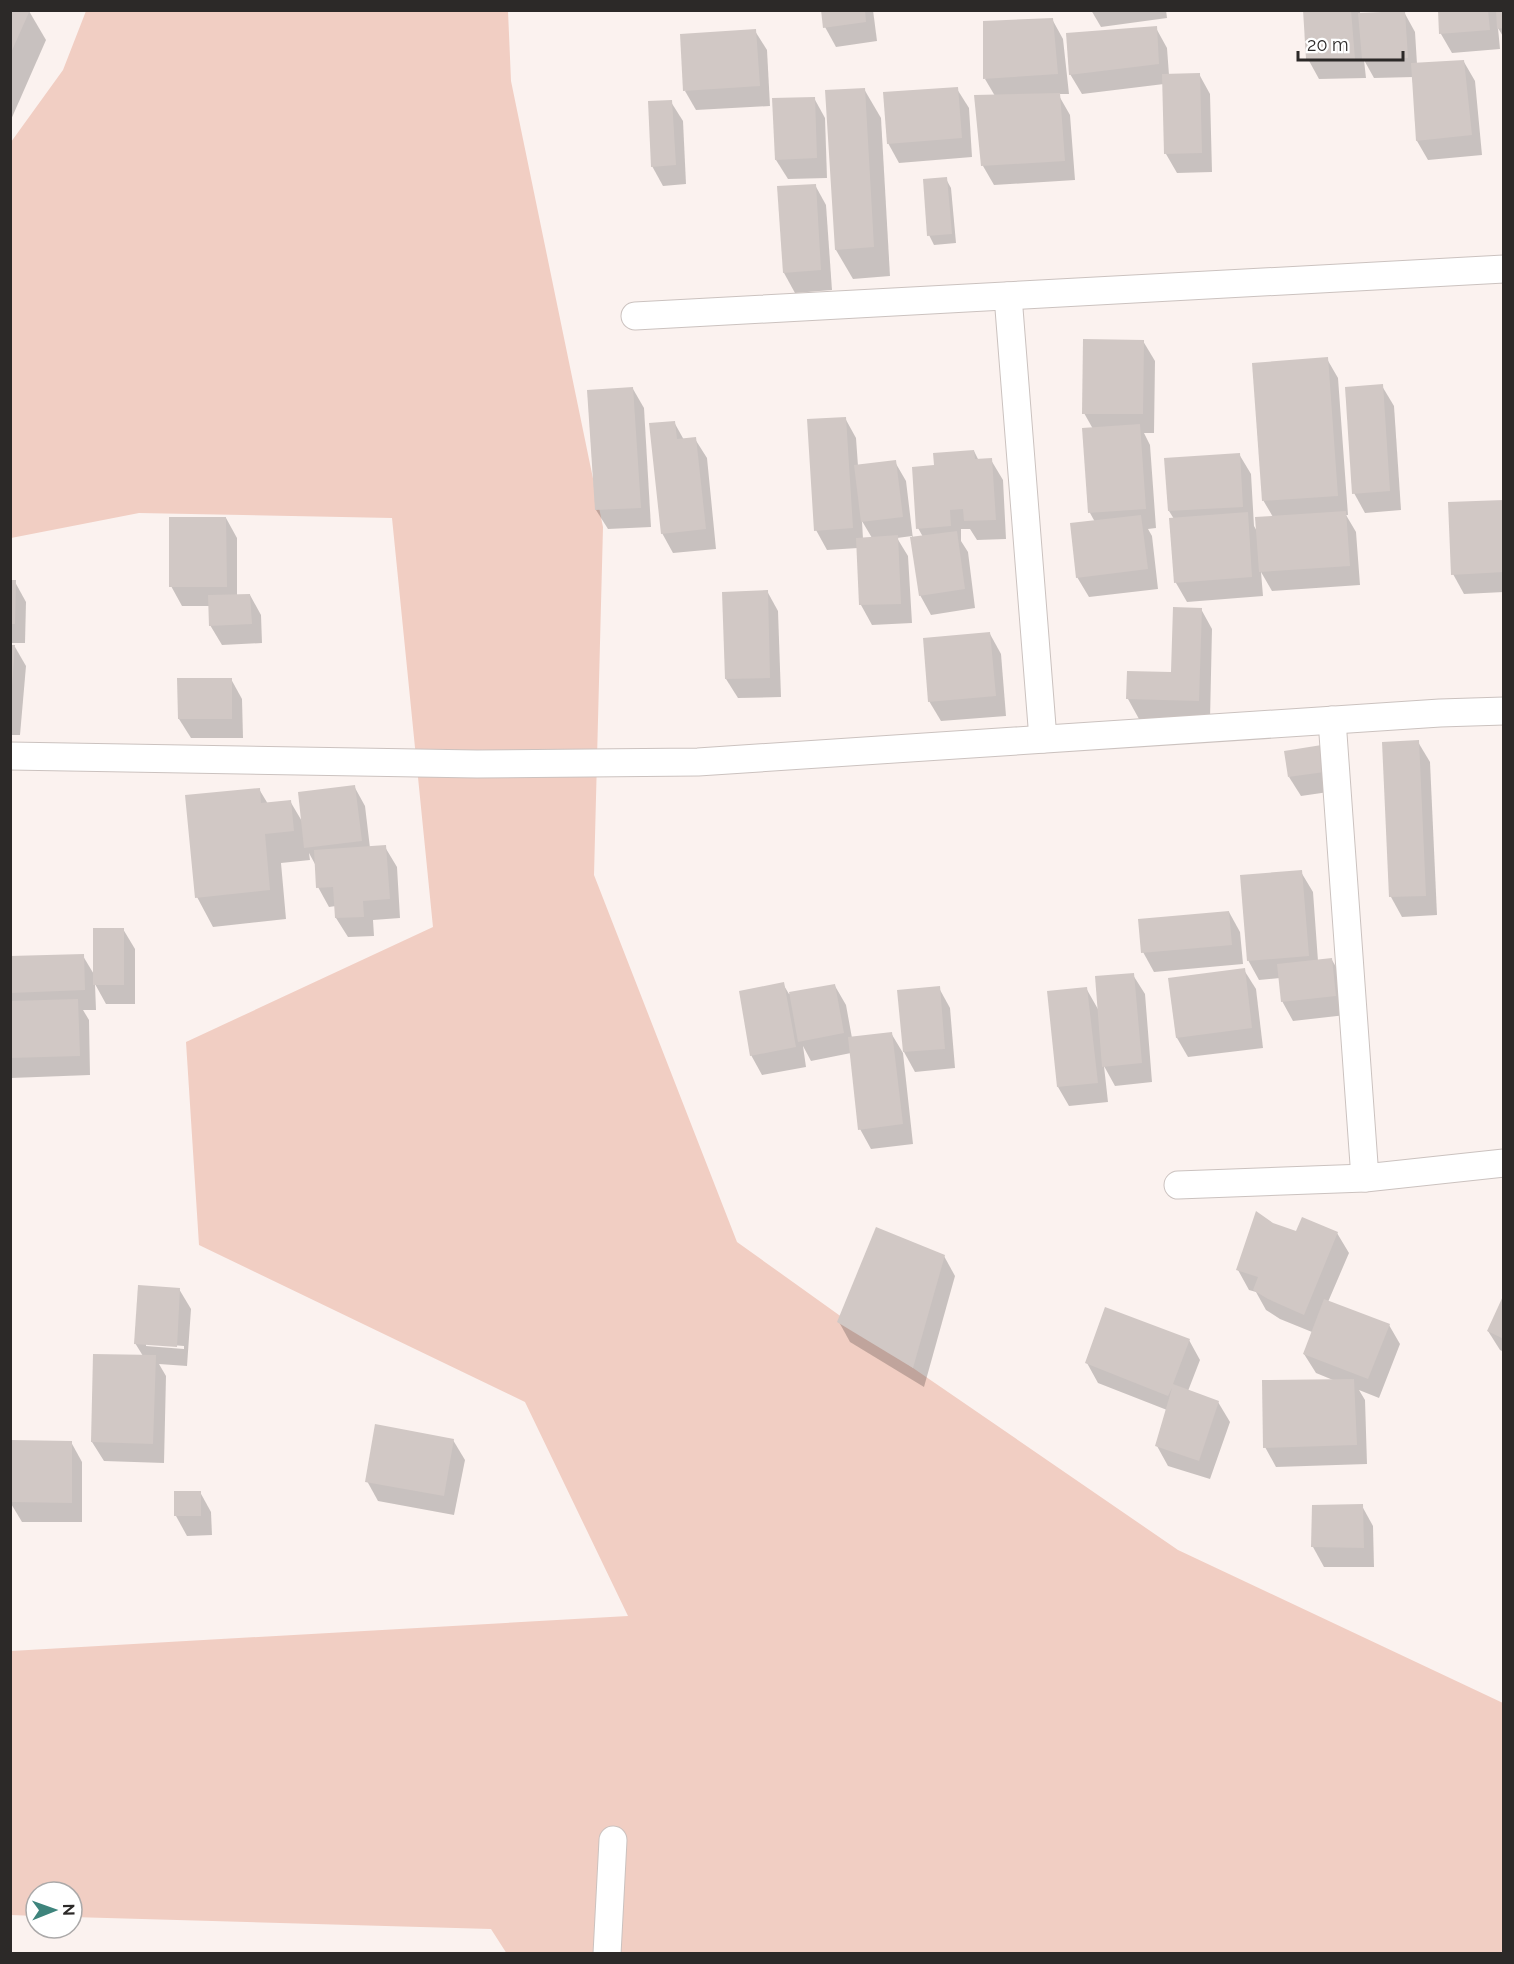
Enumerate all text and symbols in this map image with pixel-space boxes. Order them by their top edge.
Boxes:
scale bar [1298,24,1403,62]
text: 20 m [1307,34,1349,55]
north arrow [24,1880,84,1940]
text: N [59,1903,78,1916]

